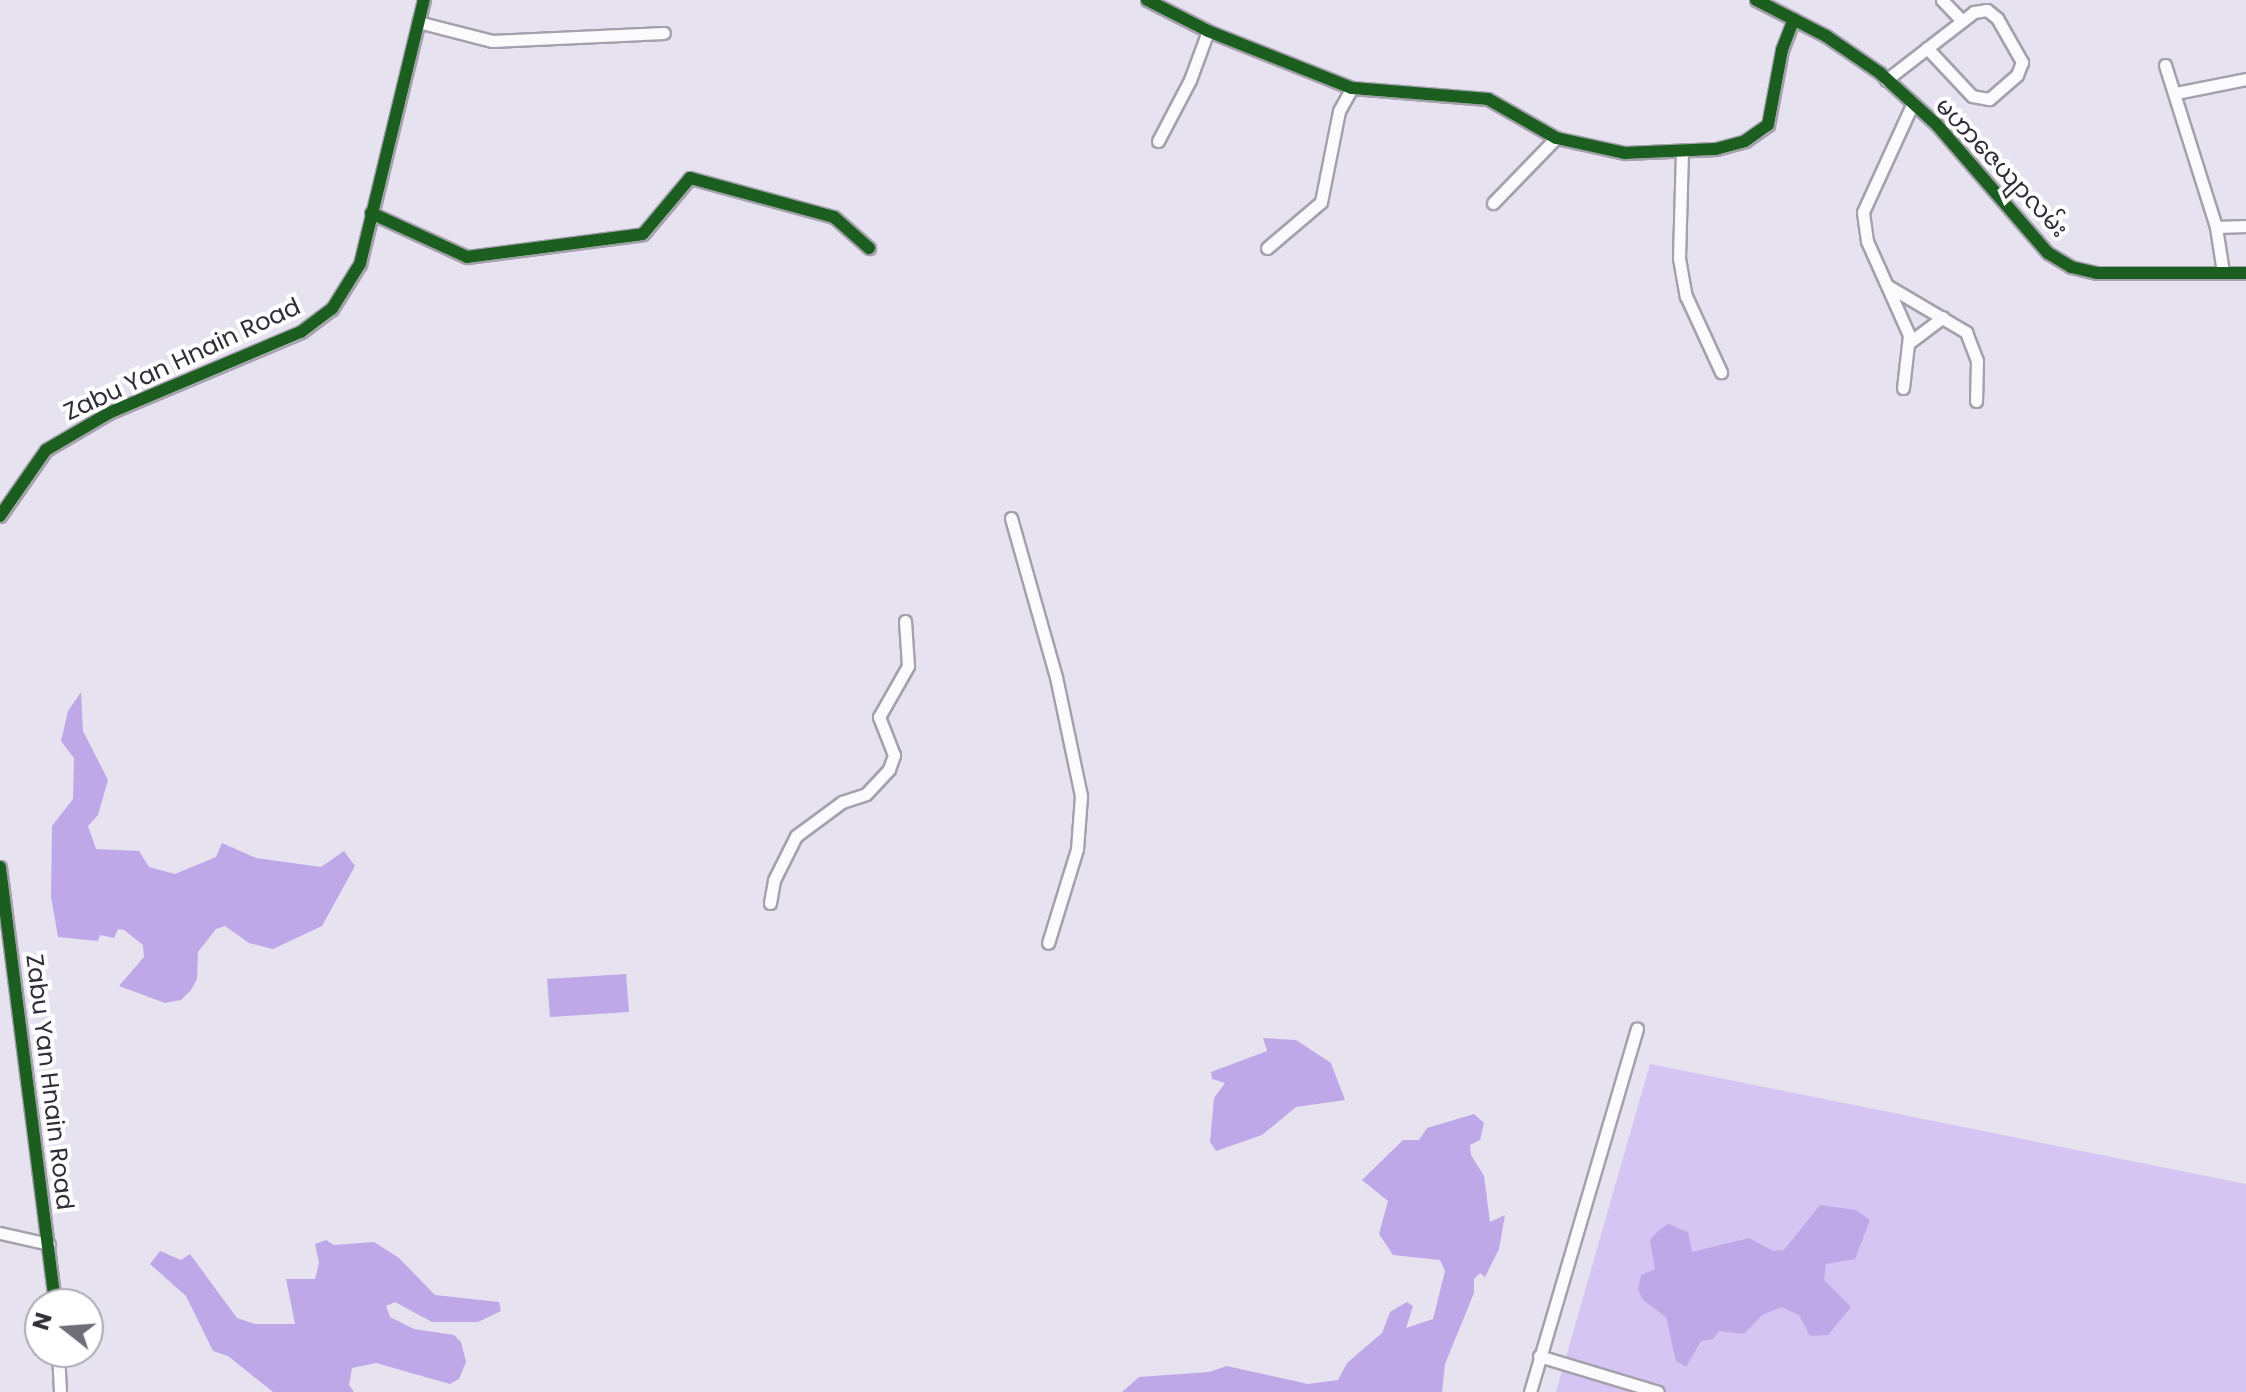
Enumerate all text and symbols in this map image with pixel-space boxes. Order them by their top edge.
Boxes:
street label: မဟာဇေယျာလမ်း [1930,91,2074,243]
street label: Zabu Yan Hnain Road [59,292,305,426]
street label: Zabu Yan Hnain Road [20,952,80,1212]
north arrow [24,1288,104,1368]
text: N [25,1309,60,1334]

